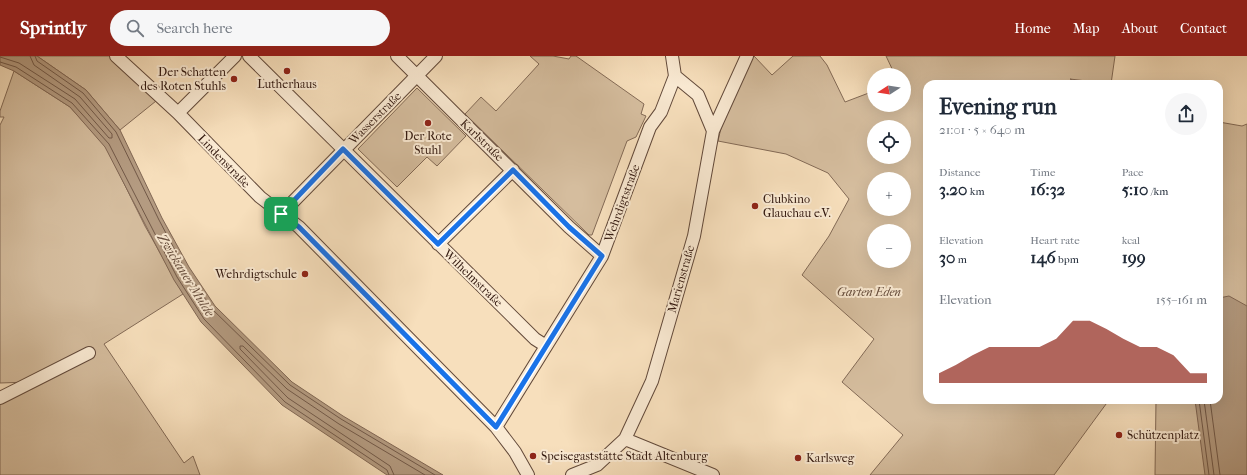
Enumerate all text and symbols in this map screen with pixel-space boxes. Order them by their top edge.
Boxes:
search box [110,10,390,46]
text: Sprintly [20,17,86,39]
icon: search [124,17,146,39]
text: Search here [156,19,232,37]
text: Home [1014,20,1051,37]
text: Map [1073,20,1100,37]
text: About [1122,20,1158,37]
text: Contact [1180,20,1227,37]
place label: Der Schatten des Roten Stuhls [140,65,227,93]
marker: Lutherhaus [282,66,292,76]
north arrow [867,68,911,112]
map controls [867,68,911,268]
marker: Der Schatten des Roten Stuhls [229,74,239,84]
place label: Lutherhaus [257,77,317,91]
street label: Wasserstraße [345,89,404,148]
button: share [1165,93,1207,135]
text: Evening run [939,94,1057,120]
street label: Karlstraße [457,116,507,164]
marker: Der Rote Stuhl [423,118,433,128]
button: locate [867,120,911,164]
text: 21:01 · 5 × 640 m [939,122,1025,137]
place label: Der Rote Stuhl [404,129,452,157]
street label: Lindenstraße [195,131,253,191]
street label: Wehrdigtstraße [601,162,643,245]
text: Distance [939,166,980,179]
text: Time [1030,166,1055,179]
text: Pace [1122,166,1144,179]
button: + [867,172,911,216]
text: 3.20 [939,179,967,199]
text: 16:32 [1030,179,1065,199]
text: 5:10 [1122,179,1148,199]
text: km [967,185,985,198]
text: /km [1148,185,1168,198]
place label: Clubkino Glauchau e.V. [763,192,831,220]
pin [264,197,298,231]
marker: Clubkino Glauchau e.V. [750,201,760,211]
icon: arrive [270,203,292,225]
button: − [867,224,911,268]
water label: Zwickauer Mulde [154,230,218,320]
text: Elevation [939,234,983,247]
text: Heart rate [1030,234,1080,247]
text: kcal [1122,234,1140,247]
street label: Marienstraße [665,243,697,315]
street label: Wilhelmstraße [440,246,505,310]
text: 30 [939,247,955,267]
text: 146 [1030,247,1056,267]
text: 199 [1122,247,1146,267]
text: m [955,253,967,266]
text: bpm [1056,253,1079,266]
place label: Wehrdigtschule [214,267,297,281]
marker: Wehrdigtschule [300,269,310,279]
park label: Garten Eden [837,285,901,299]
text: Elevation [939,292,992,307]
text: 155–161 m [1156,292,1207,307]
place label: Schützenplatz [1127,428,1200,442]
marker: Schützenplatz [1114,430,1124,440]
place label: Speisegaststätte Stadt Altenburg [541,449,708,463]
marker: Speisegaststätte Stadt Altenburg [528,451,538,461]
place label: Karlsweg [806,451,855,465]
marker: Karlsweg [793,453,803,463]

